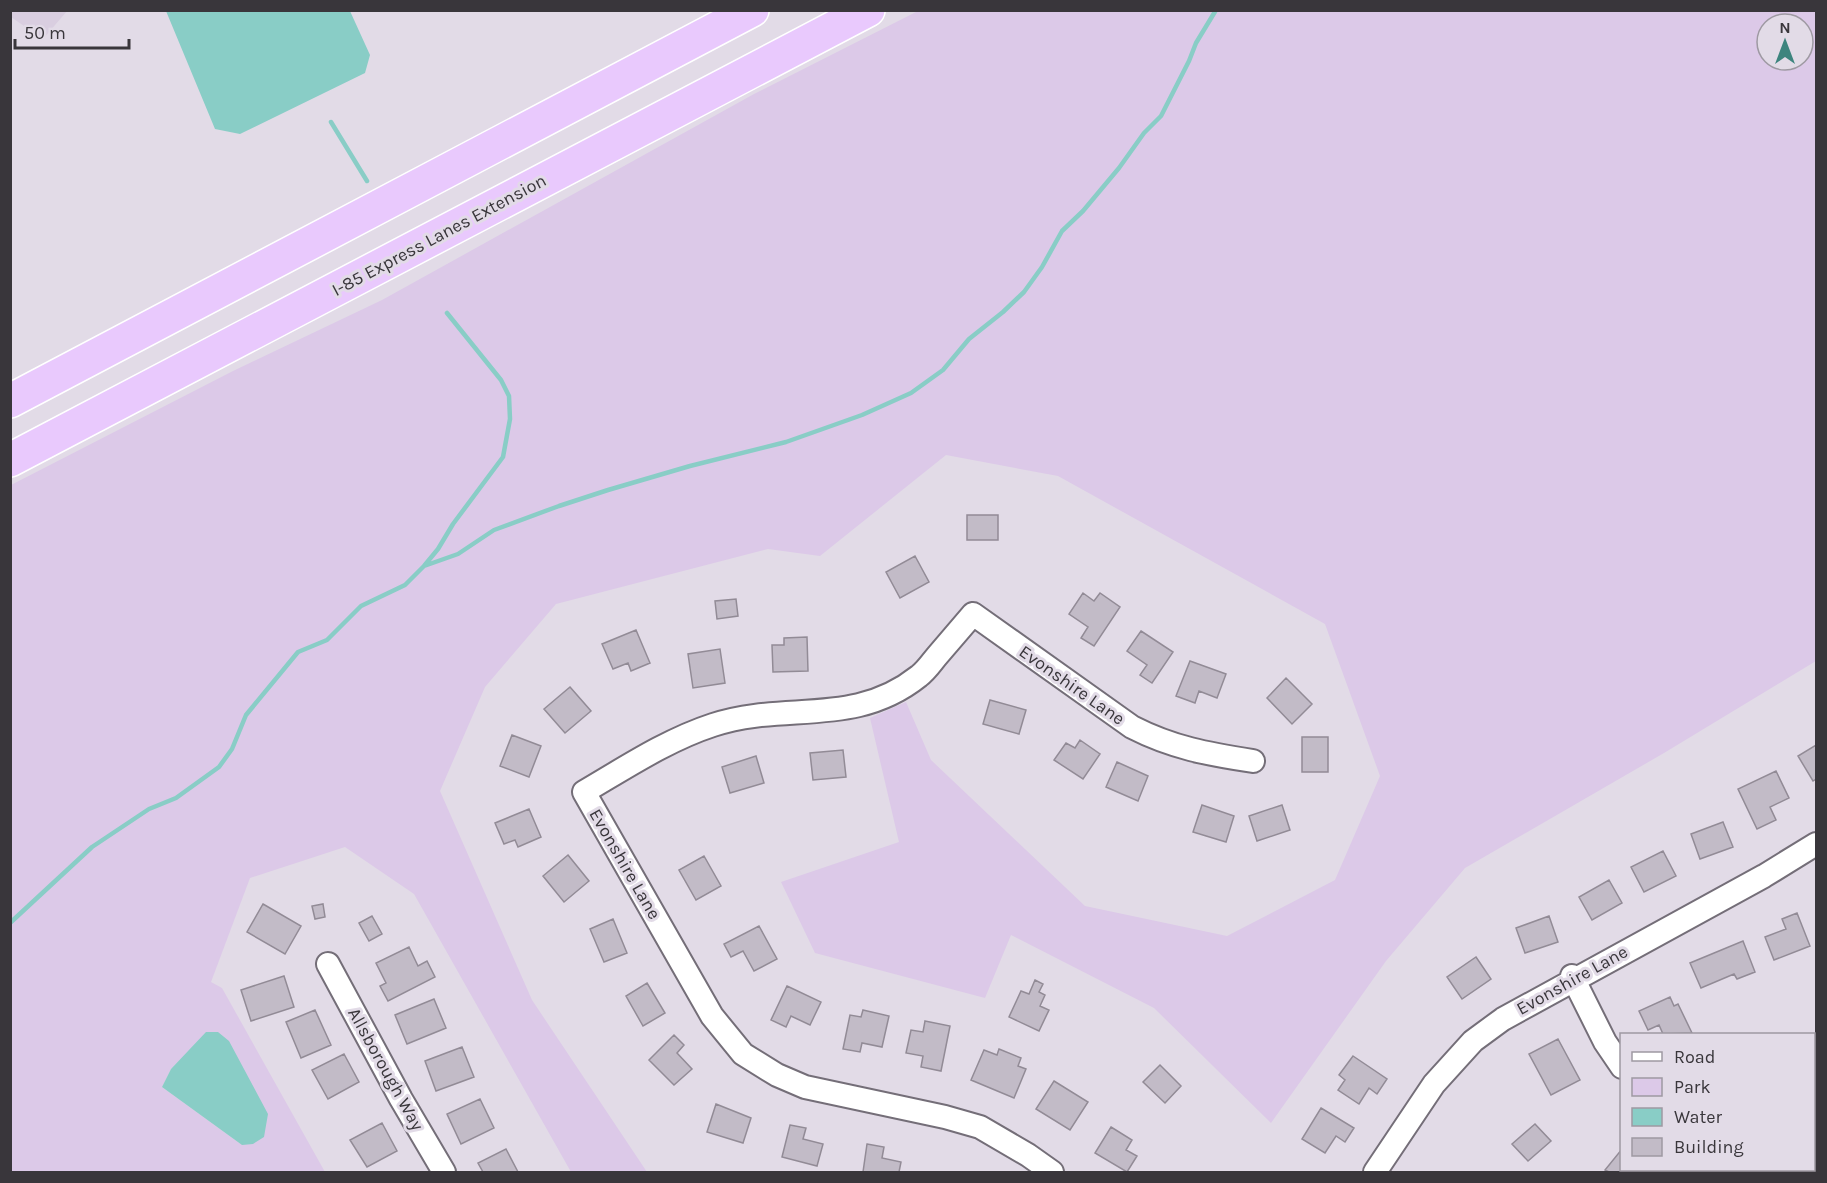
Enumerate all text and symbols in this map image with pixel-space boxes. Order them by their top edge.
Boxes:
scale bar [15,12,129,50]
north arrow [1755,12,1815,72]
text: N [1779,18,1791,37]
text: 50 m [24,22,66,44]
street label: I-85 Express Lanes Extension [328,169,550,301]
street label: Evonshire Lane [1015,640,1129,730]
street label: Evonshire Lane [584,805,666,923]
street label: Evonshire Lane [1512,940,1632,1020]
street label: Allsborough Way [343,1004,429,1135]
legend [1620,1033,1815,1171]
text: Road [1674,1046,1715,1068]
text: Park [1674,1076,1711,1098]
text: Water [1674,1106,1722,1128]
text: Building [1674,1136,1744,1158]

